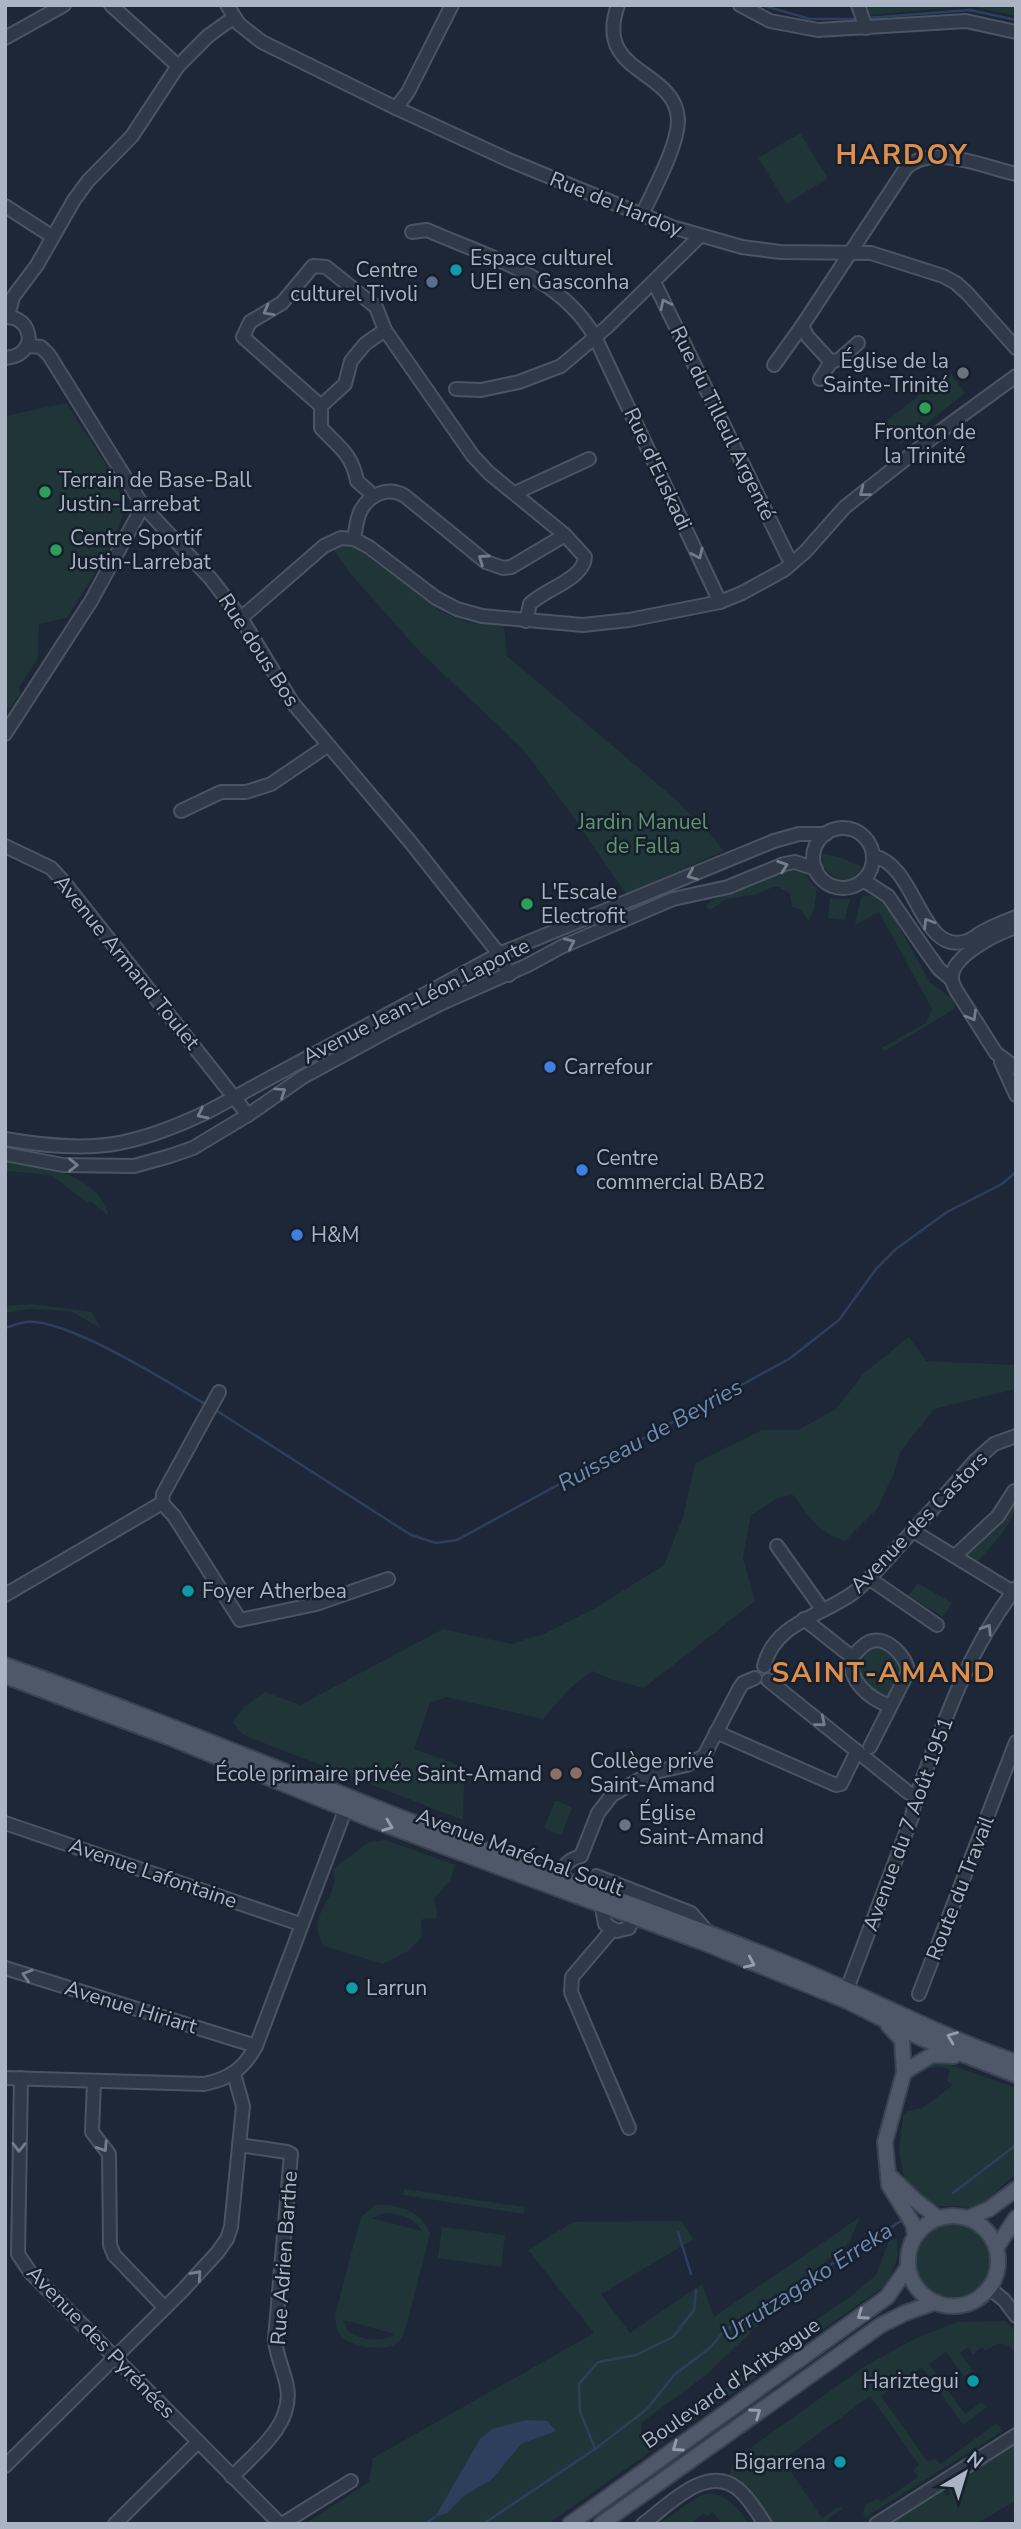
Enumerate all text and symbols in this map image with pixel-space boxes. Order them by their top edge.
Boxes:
district label: HARDOY [835,136,969,174]
street label: Rue de Hardoy [546,165,686,243]
place label: Espace culturel UEI en Gasconha [470,244,629,296]
place label: Centre culturel Tivoli [290,256,418,308]
marker: Espace culturel UEI en Gasconha [448,262,464,278]
marker: Centre culturel Tivoli [424,274,440,290]
one-way arrow [659,299,673,311]
one-way arrow [263,302,275,316]
street label: Rue du Tilleul Argenté [664,321,782,525]
place label: Église de la Sainte-Trinité [823,347,949,399]
marker: Église de la Sainte-Trinité [955,365,971,381]
marker: Fronton de la Trinité [917,400,933,416]
street label: Rue d'Euskadi [617,403,699,535]
place label: Fronton de la Trinité [874,418,976,470]
place label: Terrain de Base-Ball Justin-Larrebat [58,466,253,518]
one-way arrow [859,483,872,496]
marker: Terrain de Base-Ball Justin-Larrebat [37,484,53,500]
place label: Centre Sportif Justin-Larrebat [69,524,212,576]
marker: Centre Sportif Justin-Larrebat [48,542,64,558]
one-way arrow [689,546,703,559]
one-way arrow [478,554,491,567]
street label: Rue dous Bos [212,588,306,712]
park label: Jardin Manuel de Falla [577,808,709,860]
one-way arrow [776,860,788,874]
one-way arrow [687,867,699,881]
street label: Avenue Armand Toulet [48,869,207,1056]
place label: L'Escale Electrofit [541,878,626,930]
marker: L'Escale Electrofit [519,896,535,912]
one-way arrow [924,917,937,930]
street label: Avenue Jean-Léon Laporte [298,932,534,1070]
one-way arrow [563,937,575,951]
one-way arrow [964,1009,977,1022]
place label: Carrefour [564,1053,653,1081]
marker: Carrefour [542,1059,558,1075]
one-way arrow [273,1088,286,1101]
one-way arrow [197,1106,209,1120]
place label: Centre commercial BAB2 [596,1144,765,1196]
one-way arrow [68,1157,78,1173]
marker: Centre commercial BAB2 [574,1162,590,1178]
place label: H&M [311,1221,360,1249]
marker: H&M [289,1227,305,1243]
water label: Ruisseau de Beyries [552,1371,748,1499]
street label: Avenue des Castors [844,1445,994,1599]
place label: Foyer Atherbea [202,1577,347,1605]
marker: Foyer Atherbea [180,1583,196,1599]
one-way arrow [979,1624,992,1637]
district label: SAINT-AMAND [771,1654,997,1692]
one-way arrow [814,1713,826,1726]
street label: Avenue du 7 Août 1951 [856,1713,960,1935]
place label: Collège privé Saint-Amand [590,1747,715,1799]
place label: École primaire privée Saint-Amand [215,1760,542,1788]
marker: Collège privé Saint-Amand [568,1765,584,1781]
marker: École primaire privée Saint-Amand [548,1766,564,1782]
place label: Église Saint-Amand [639,1799,764,1851]
street label: Avenue Maréchal Soult [412,1801,628,1903]
street label: Route du Travail [920,1811,1001,1964]
marker: Église Saint-Amand [617,1817,633,1833]
one-way arrow [382,1818,394,1832]
street label: Avenue Lafontaine [65,1831,241,1915]
one-way arrow [742,1955,755,1969]
one-way arrow [21,1968,33,1983]
street label: Avenue Hiriart [62,1974,201,2041]
place label: Larrun [366,1974,427,2002]
marker: Larrun [344,1980,360,1996]
one-way arrow [947,2032,959,2046]
one-way arrow [94,2139,107,2152]
one-way arrow [12,2141,27,2152]
street label: Rue Adrien Barthe [264,2170,304,2346]
water label: Urrutzagako Erreka [716,2215,898,2349]
street label: Avenue des Pyrénées [20,2259,182,2425]
one-way arrow [189,2270,201,2283]
one-way arrow [857,2307,870,2319]
street label: Boulevard d'Aritxague [637,2311,825,2455]
place label: Hariztegui [862,2367,959,2395]
marker: Hariztegui [965,2373,981,2389]
one-way arrow [748,2409,761,2421]
north arrow [930,2438,1000,2508]
one-way arrow [672,2439,685,2451]
text: N [961,2446,988,2475]
place label: Bigarrena [734,2448,826,2476]
marker: Bigarrena [832,2454,848,2470]

